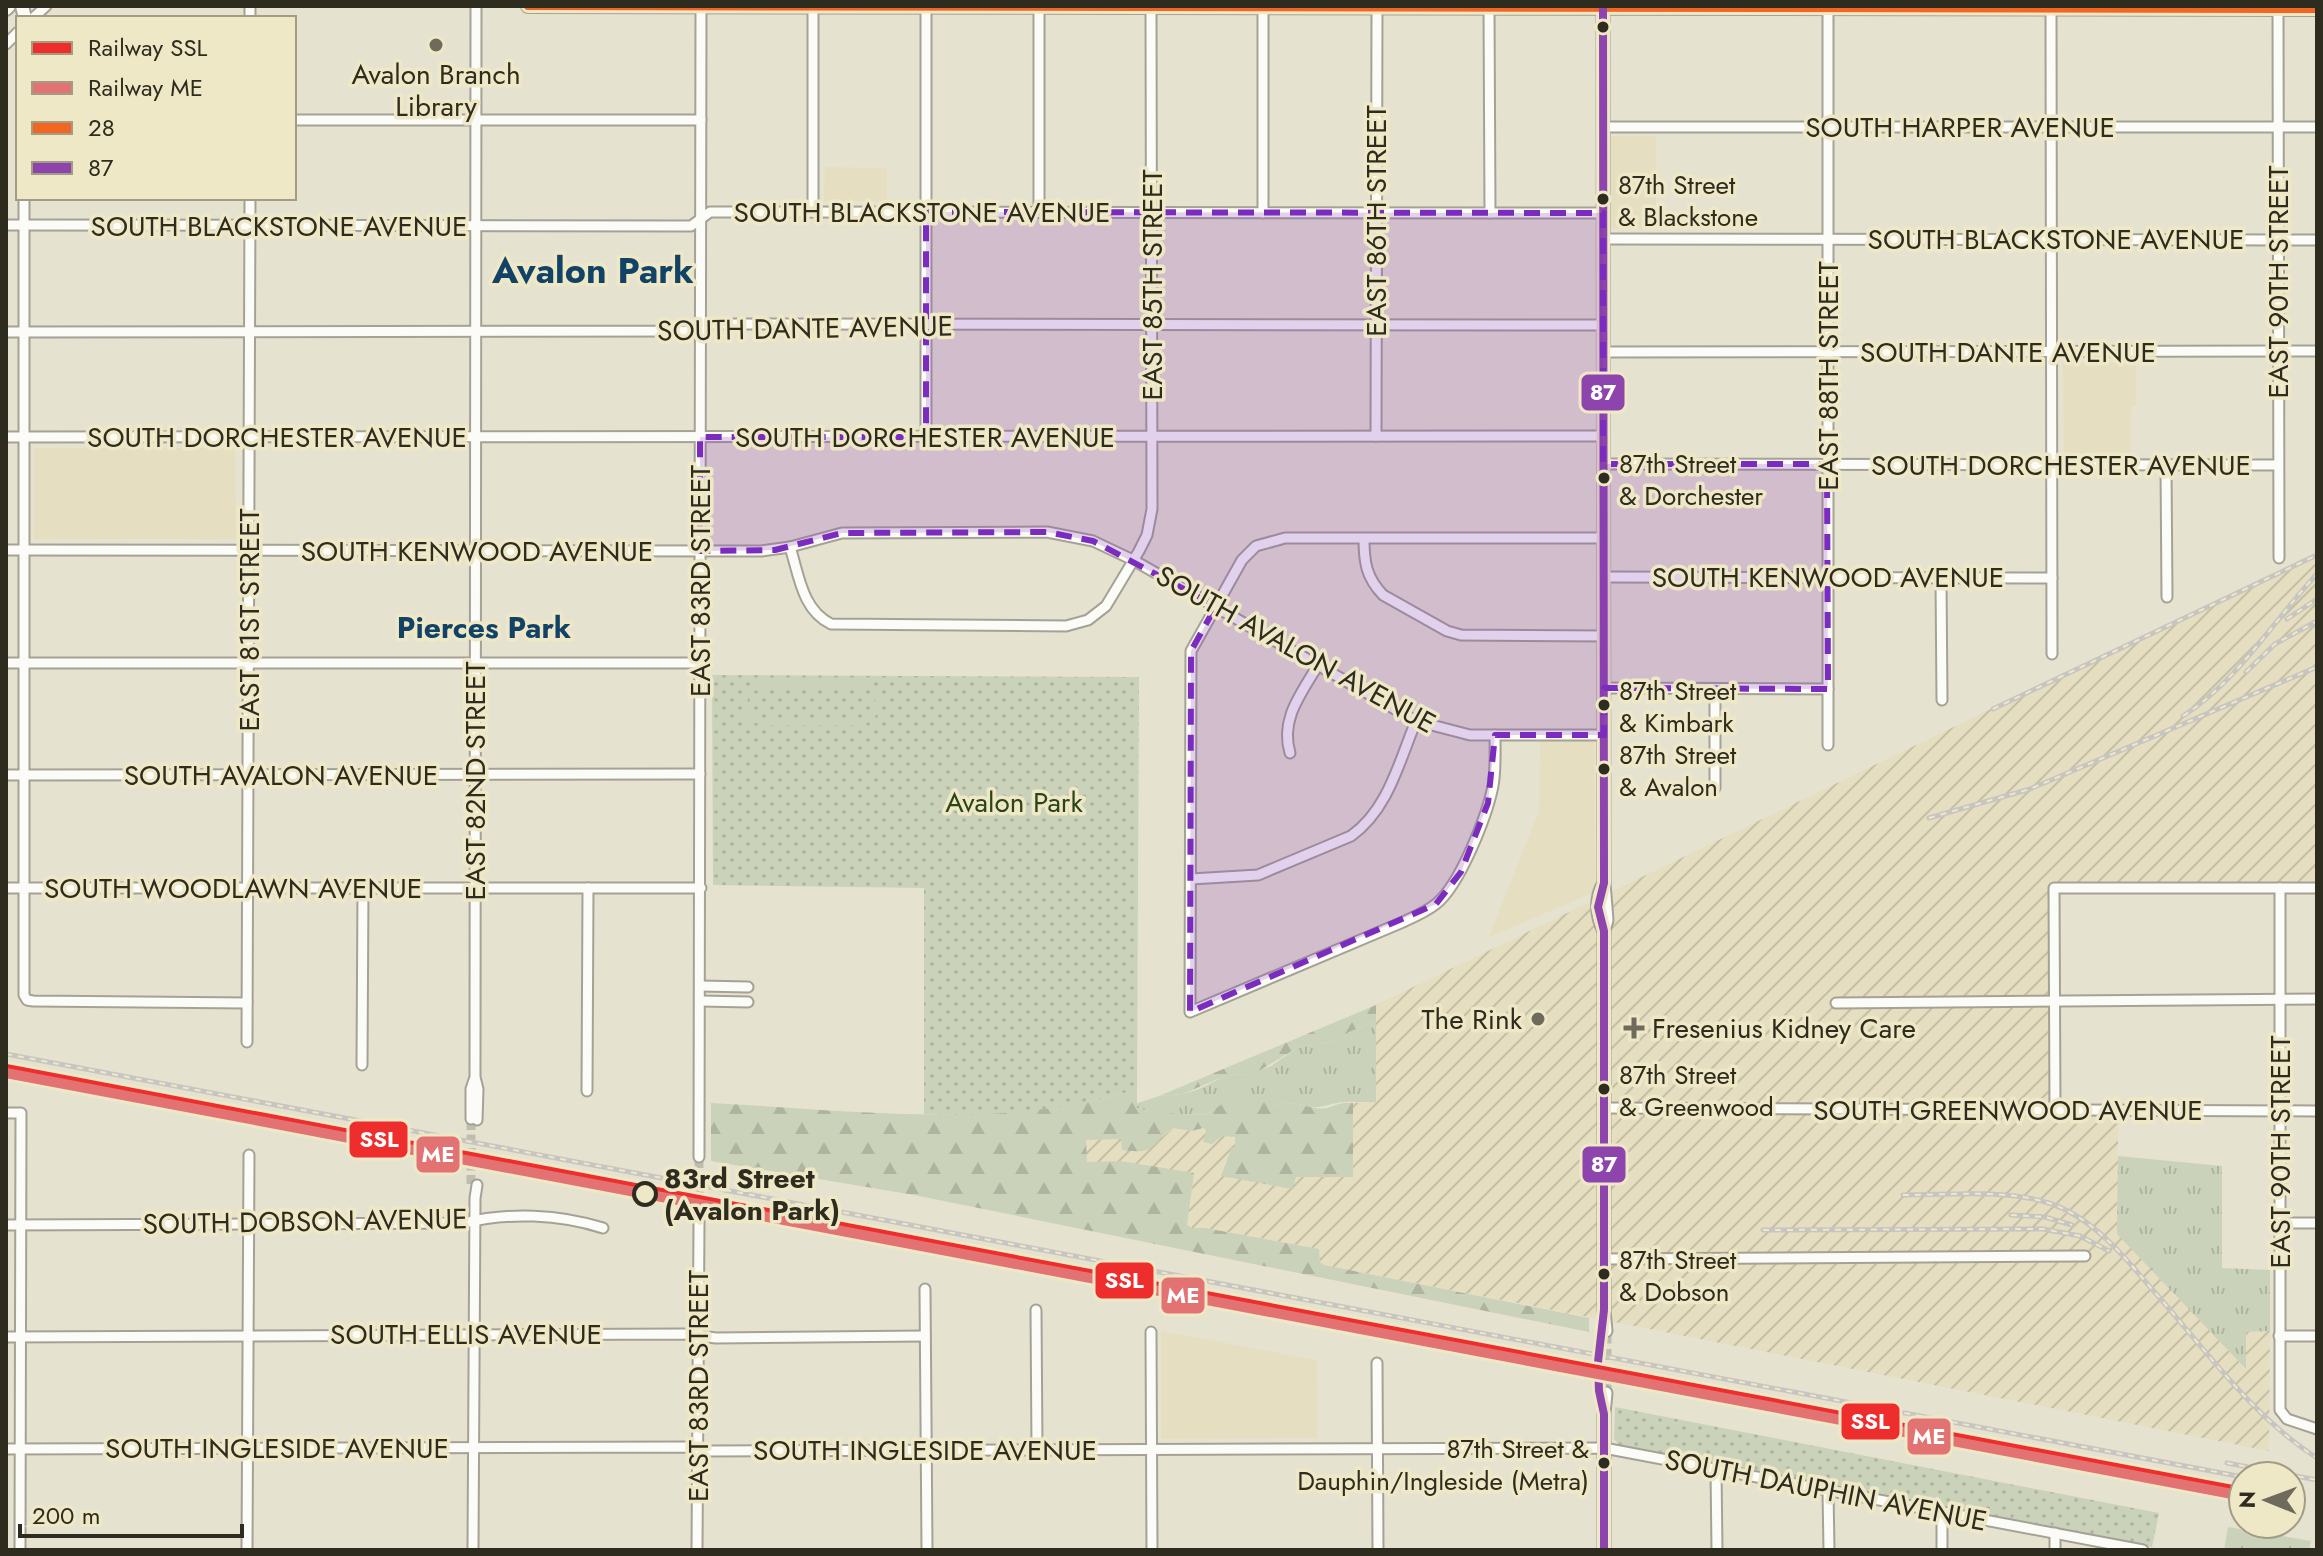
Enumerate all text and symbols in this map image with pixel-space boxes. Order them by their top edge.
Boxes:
legend [16,16,296,200]
unlabelled marker [1595,19,1611,35]
text: Railway SSL [88,30,208,65]
marker: Avalon Branch Library [427,36,445,54]
place label: Avalon Branch Library [351,54,521,127]
text: Railway ME [88,70,203,105]
street label: EAST 86TH STREET [1356,105,1397,337]
street label: SOUTH HARPER AVENUE [1805,107,2115,148]
text: 28 [88,110,115,145]
text: 87 [88,150,114,185]
place label: 87th Street & Blackstone [1618,166,1758,236]
street label: EAST 90TH STREET [2258,166,2299,398]
street label: EAST 85TH STREET [1132,169,1173,401]
marker: 87th Street & Blackstone [1595,191,1611,207]
street label: SOUTH BLACKSTONE AVENUE [734,192,1110,233]
street label: SOUTH BLACKSTONE AVENUE [91,206,467,247]
street label: SOUTH BLACKSTONE AVENUE [1868,219,2244,260]
district label: Avalon Park [491,244,694,296]
street label: EAST 88TH STREET [1808,261,1849,491]
street label: SOUTH DANTE AVENUE [657,305,953,352]
street label: SOUTH DANTE AVENUE [1860,332,2156,373]
line badge: 87 [1580,373,1626,412]
text: 87 [1590,376,1617,408]
street label: SOUTH DORCHESTER AVENUE [87,417,467,458]
street label: SOUTH DORCHESTER AVENUE [735,417,1115,458]
place label: 87th Street & Dorchester [1619,445,1763,515]
street label: SOUTH DORCHESTER AVENUE [1871,445,2251,486]
street label: EAST 83RD STREET [680,465,721,697]
marker: 87th Street & Dorchester [1596,470,1612,486]
street label: EAST 81ST STREET [229,508,270,732]
street label: SOUTH KENWOOD AVENUE [301,531,653,572]
street label: SOUTH AVALON AVENUE [1148,555,1443,744]
street label: SOUTH KENWOOD AVENUE [1652,557,2004,598]
district label: Pierces Park [397,606,572,649]
street label: EAST 82ND STREET [455,662,496,900]
place label: 87th Street & Kimbark [1619,672,1737,742]
marker: 87th Street & Kimbark [1596,697,1612,713]
place label: 87th Street & Avalon [1619,736,1737,806]
street label: SOUTH AVALON AVENUE [124,755,438,796]
marker: 87th Street & Avalon [1596,761,1612,777]
park label: Avalon Park [945,782,1083,823]
street label: SOUTH WOODLAWN AVENUE [44,868,422,909]
place label: The Rink [1421,999,1523,1040]
place label: Fresenius Kidney Care [1652,1008,1916,1049]
marker: The Rink [1529,1010,1547,1028]
marker: Fresenius Kidney Care [1623,1017,1645,1039]
street label: EAST 90TH STREET [2260,1036,2301,1268]
place label: 87th Street & Greenwood [1619,1056,1774,1126]
marker: 87th Street & Greenwood [1596,1081,1612,1097]
street label: SOUTH GREENWOOD AVENUE [1813,1090,2203,1131]
line badge: SSL [348,1120,409,1159]
text: SSL [359,1123,399,1155]
line badge: ME [415,1135,461,1174]
text: ME [422,1138,454,1170]
line badge: 87 [1581,1145,1627,1184]
text: 87 [1591,1148,1618,1180]
place label: 83rd Street (Avalon Park) [664,1158,840,1231]
marker: 83rd Street (Avalon Park) [633,1182,657,1206]
street label: SOUTH DOBSON AVENUE [142,1198,468,1245]
place label: 87th Street & Dobson [1619,1241,1737,1311]
line badge: SSL [1094,1261,1155,1300]
text: SSL [1104,1264,1144,1296]
marker: 87th Street & Dobson [1596,1266,1612,1282]
street label: EAST 83RD STREET [678,1270,719,1502]
line badge: ME [1160,1276,1206,1315]
text: ME [1167,1279,1199,1311]
street label: SOUTH ELLIS AVENUE [330,1314,602,1355]
line badge: SSL [1840,1402,1901,1441]
text: SSL [1850,1405,1890,1437]
line badge: ME [1906,1417,1952,1456]
text: ME [1913,1420,1945,1452]
street label: SOUTH INGLESIDE AVENUE [105,1428,449,1469]
street label: SOUTH INGLESIDE AVENUE [753,1430,1097,1471]
place label: 87th Street & Dauphin/Ingleside (Metra) [1297,1430,1589,1500]
street label: SOUTH DAUPHIN AVENUE [1661,1439,1990,1542]
marker: 87th Street & Dauphin/Ingleside (Metra) [1596,1455,1612,1471]
north arrow [2227,1460,2307,1540]
scale bar [20,1488,242,1538]
text: N [2231,1491,2263,1509]
text: 200 m [32,1498,100,1533]

